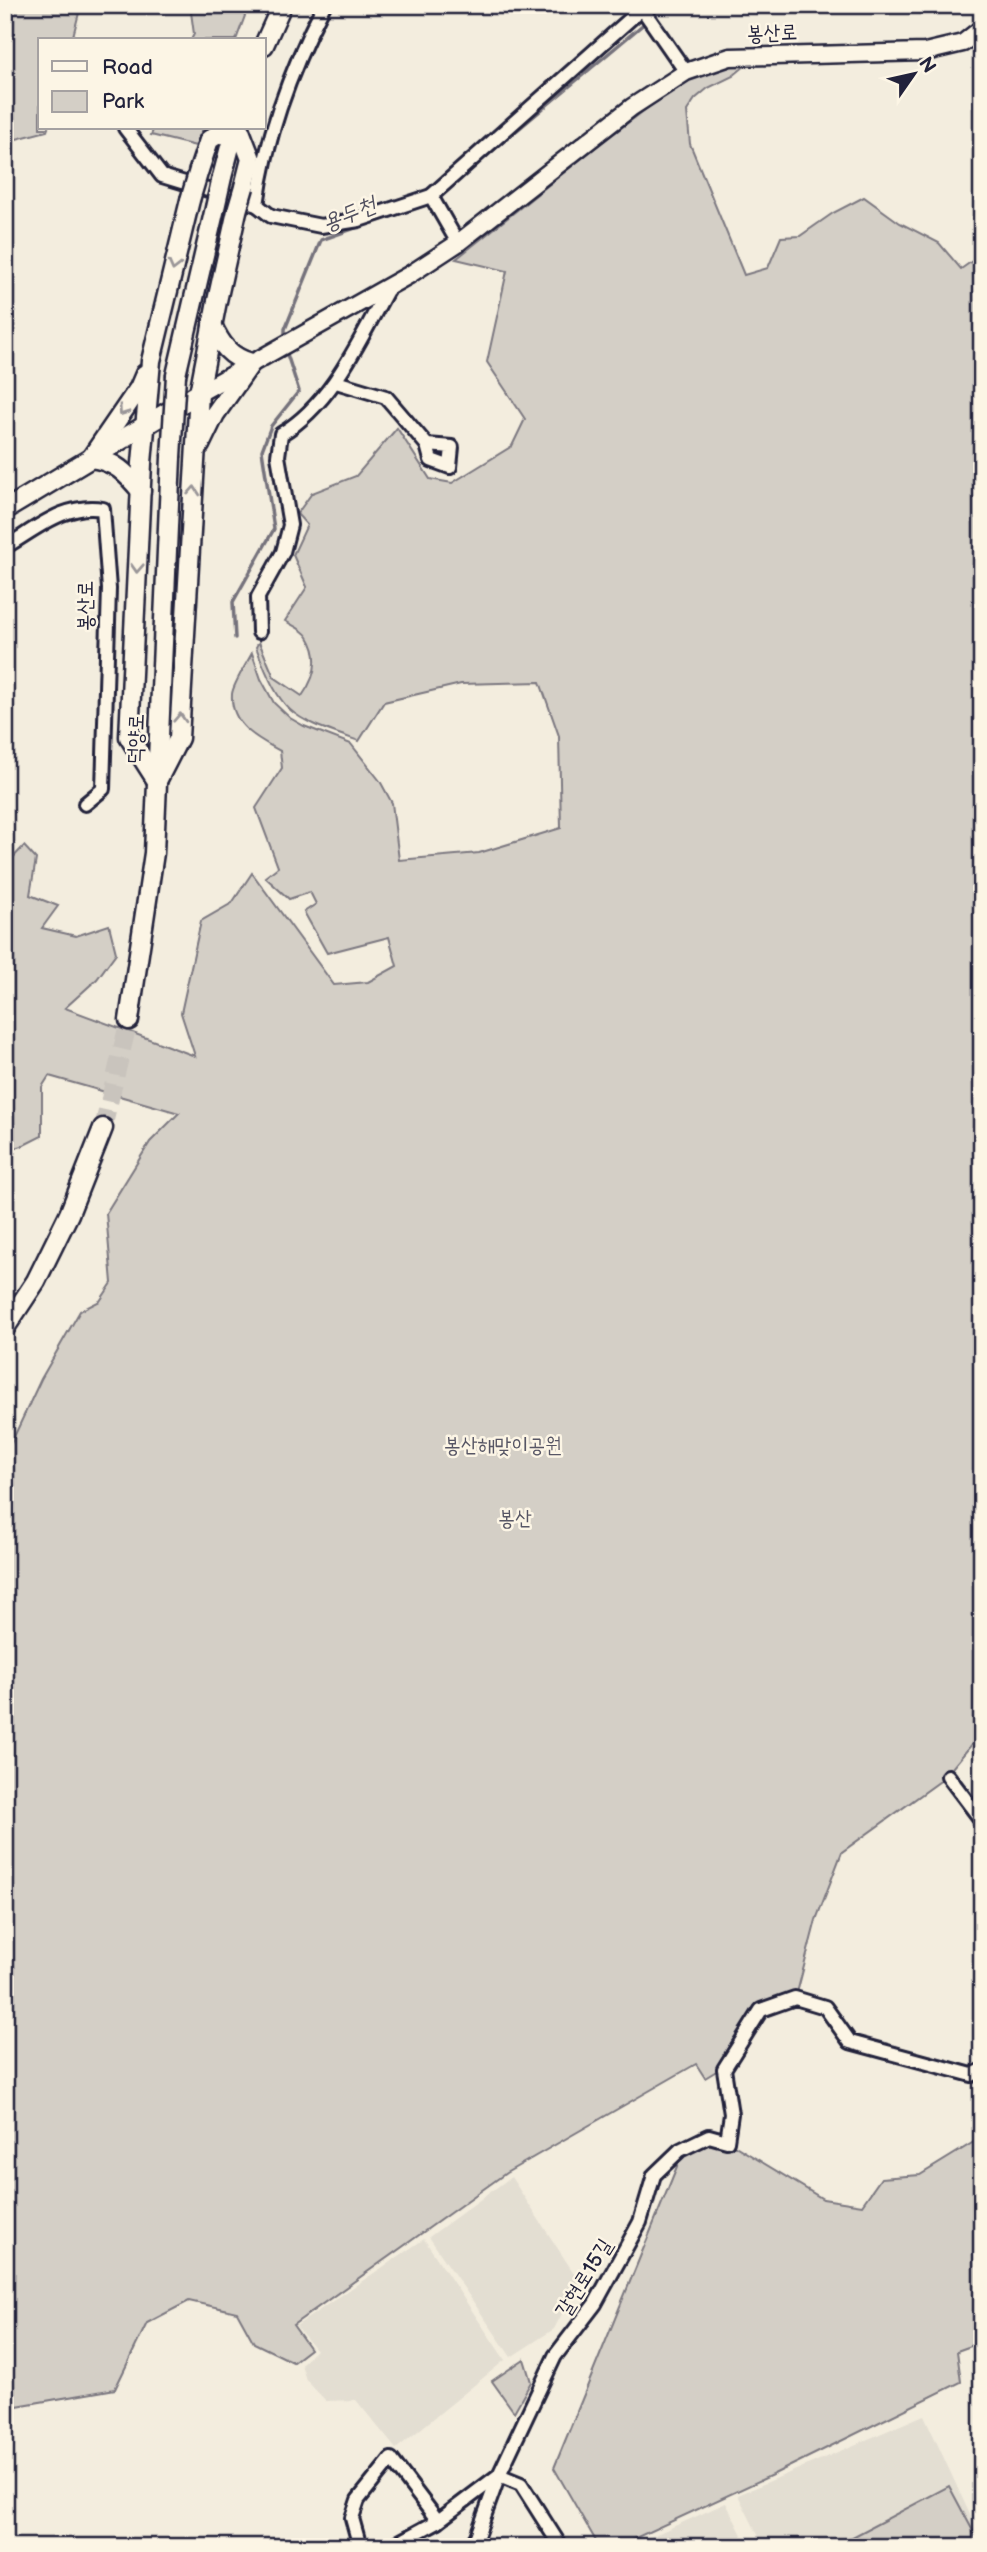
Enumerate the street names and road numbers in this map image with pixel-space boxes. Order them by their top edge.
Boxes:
street label: 봉산로 [746,20,798,46]
street label: 봉산로 [73,581,98,631]
street label: 덕양로 [123,713,149,765]
street label: 갈현로15길 [550,2234,618,2322]

